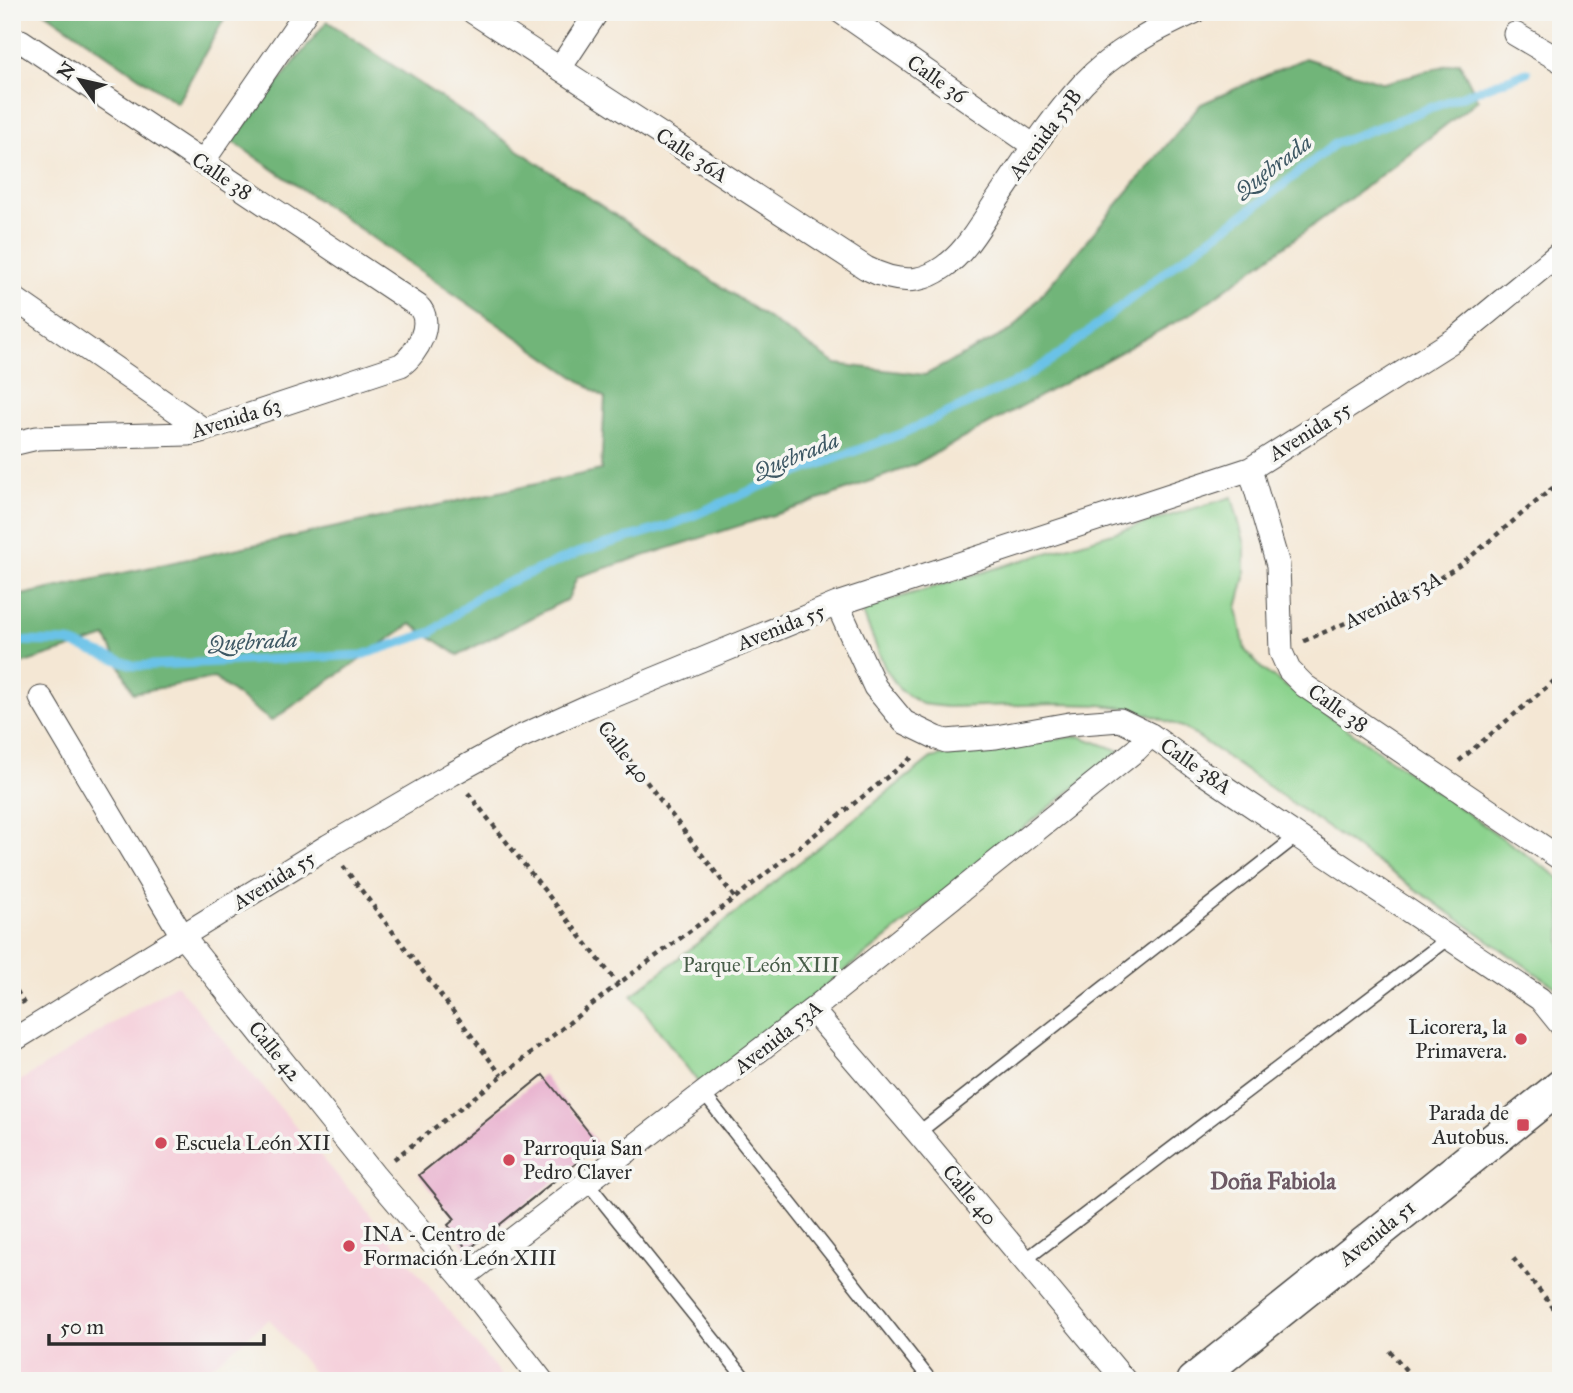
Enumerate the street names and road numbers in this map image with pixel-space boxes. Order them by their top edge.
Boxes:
street label: Calle 36 [902,49,973,110]
street label: Avenida 55B [1002,84,1087,185]
street label: Calle 36A [651,122,733,188]
street label: Calle 38 [187,146,257,206]
street label: Avenida 63 [187,392,284,444]
street label: Avenida 55 [1263,395,1356,467]
street label: Avenida 53A [1339,565,1446,635]
street label: Avenida 55 [732,598,829,657]
street label: Calle 38 [1303,678,1373,738]
street label: Calle 40 [592,716,656,788]
street label: Calle 38A [1155,732,1237,800]
street label: Avenida 55 [227,844,320,916]
street label: Avenida 53A [728,994,827,1080]
street label: Calle 42 [243,1016,307,1087]
street label: Calle 40 [937,1159,1003,1231]
street label: Avenida 51 [1333,1194,1421,1272]

